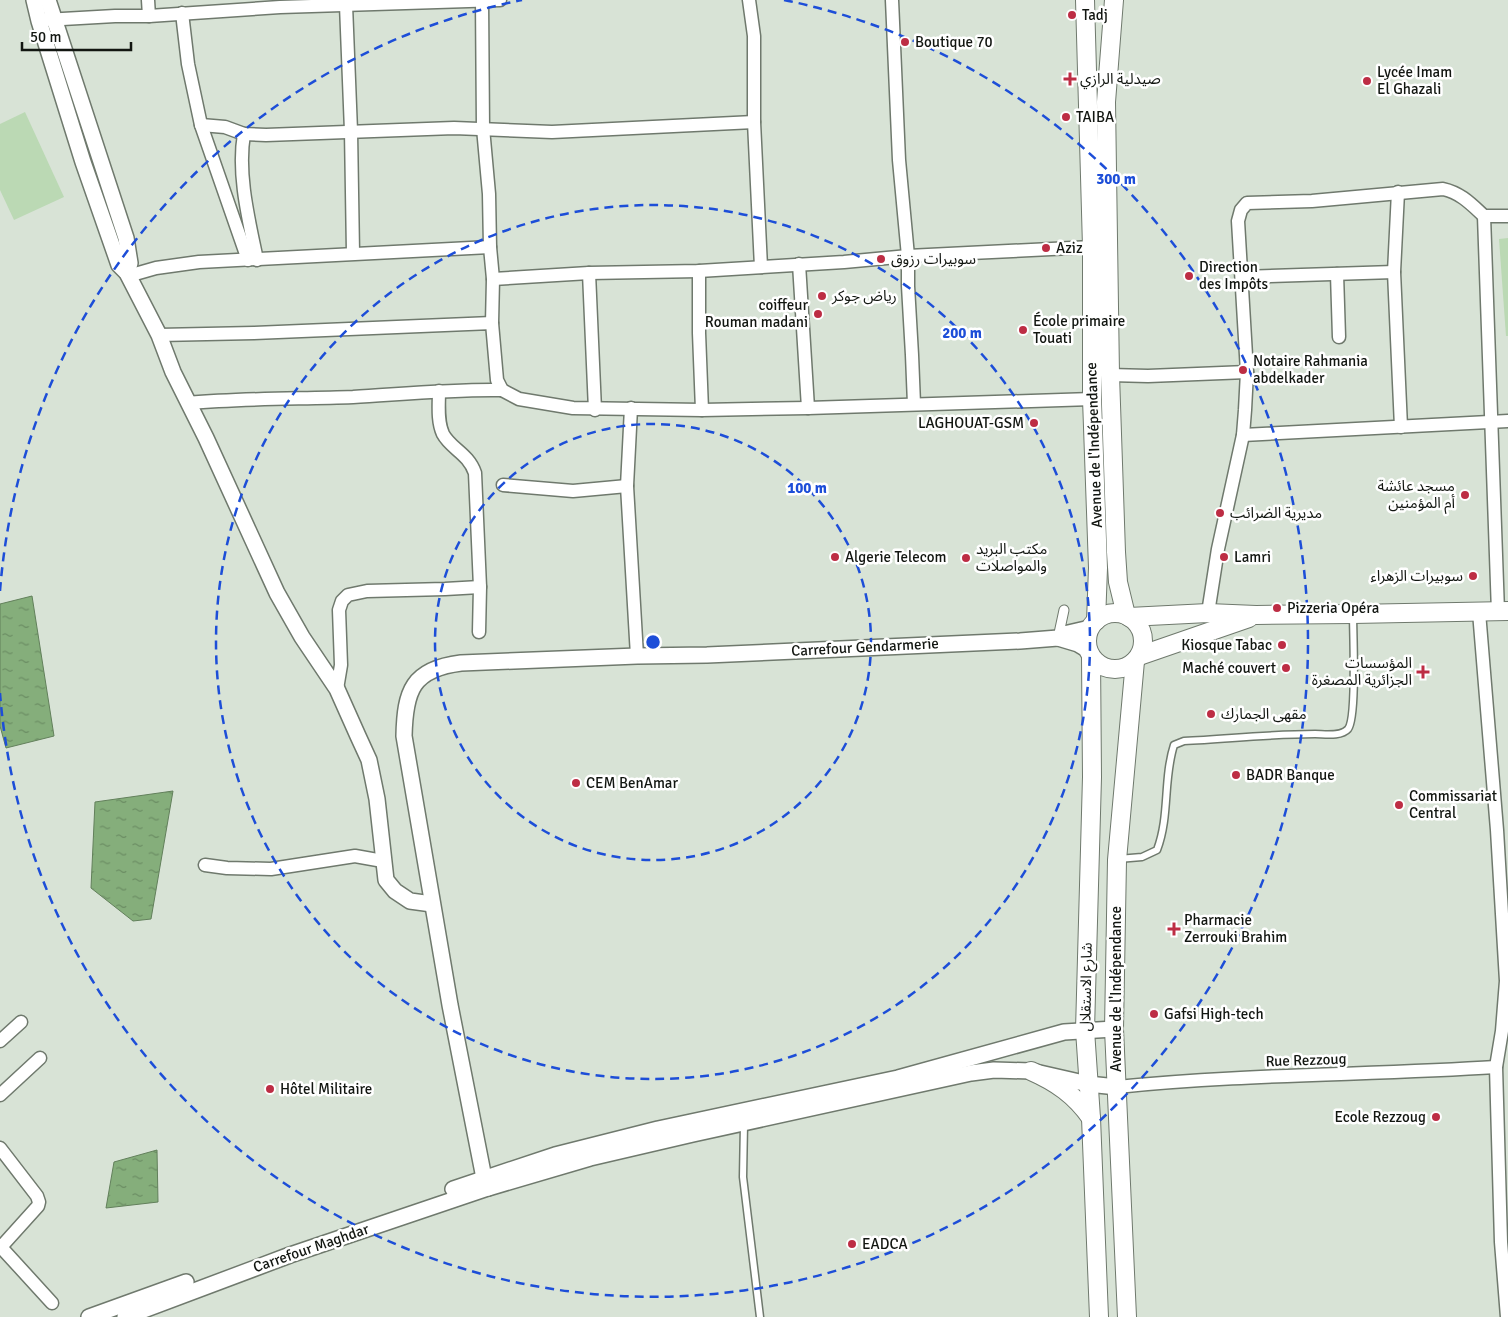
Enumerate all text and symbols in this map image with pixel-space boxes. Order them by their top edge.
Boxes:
place label: Tadj [1082,6,1108,24]
marker: Tadj [1066,9,1078,21]
scale bar [22,20,131,52]
text: 50 m [30,28,61,46]
place label: Boutique 70 [915,33,993,51]
marker: Boutique 70 [899,36,911,48]
place label: Lycée Imam El Ghazali [1377,63,1452,98]
place label: صيدلية الرازي [1080,70,1161,90]
marker: صيدلية الرازي [1064,73,1076,85]
marker: Lycée Imam El Ghazali [1361,75,1373,87]
place label: TAIBA [1076,108,1114,126]
marker: TAIBA [1060,111,1072,123]
text: 300 m [1096,170,1136,188]
place label: Aziz [1056,239,1083,257]
marker: Aziz [1040,242,1052,254]
place label: سوبيرات رزوق [891,250,976,268]
marker: سوبيرات رزوق [875,253,887,265]
place label: Direction des Impôts [1199,258,1269,293]
marker: Direction des Impôts [1183,270,1195,282]
place label: رياض جوكر [831,287,897,305]
marker: رياض جوكر [816,290,828,302]
place label: coiffeur Rouman madani [705,296,808,331]
marker: coiffeur Rouman madani [812,308,824,320]
place label: École primaire Touati [1033,311,1125,347]
text: 200 m [942,324,982,342]
marker: École primaire Touati [1017,324,1029,336]
place label: Notaire Rahmania abdelkader [1253,352,1368,387]
street label: Avenue de l'Indépendance [1082,362,1106,528]
marker: Notaire Rahmania abdelkader [1237,364,1249,376]
place label: LAGHOUAT-GSM [918,414,1024,432]
marker: LAGHOUAT-GSM [1028,417,1040,429]
place label: مسجد عائشة أم المؤمنين [1378,477,1455,514]
text: 100 m [787,479,827,497]
marker: مسجد عائشة أم المؤمنين [1459,489,1471,501]
place label: مديرية الضرائب [1230,504,1322,522]
marker: مديرية الضرائب [1214,507,1226,519]
place label: مكتب البريد والمواصلات [976,540,1047,575]
place label: Algerie Telecom [845,548,947,566]
place label: Lamri [1234,548,1271,566]
marker: Algerie Telecom [829,551,841,563]
marker: Lamri [1218,551,1230,563]
marker: مكتب البريد والمواصلات [960,552,972,564]
place label: سوبيرات الزهراء [1370,567,1463,585]
marker: سوبيرات الزهراء [1467,570,1479,582]
place label: Pizzeria Opéra [1287,599,1379,617]
marker: Pizzeria Opéra [1271,602,1283,614]
centre of rings [644,633,662,651]
street label: Carrefour Gendarmerie [791,634,939,660]
place label: Kiosque Tabac [1181,636,1272,654]
marker: Kiosque Tabac [1276,639,1288,651]
place label: المؤسسات الجزائرية المصغرة [1312,654,1412,689]
place label: Maché couvert [1182,659,1276,677]
marker: Maché couvert [1280,662,1292,674]
marker: المؤسسات الجزائرية المصغرة [1416,665,1430,679]
place label: مقهى الجمارك [1221,705,1307,723]
marker: مقهى الجمارك [1205,708,1217,720]
place label: BADR Banque [1246,766,1335,784]
marker: BADR Banque [1230,769,1242,781]
place label: CEM BenAmar [586,774,678,792]
marker: CEM BenAmar [570,777,582,789]
place label: Commissariat Central [1409,787,1497,822]
marker: Commissariat Central [1393,799,1405,811]
street label: Avenue de l'Indépendance [1107,906,1125,1072]
place label: Pharmacie Zerrouki Brahim [1184,911,1287,946]
marker: Pharmacie Zerrouki Brahim [1168,923,1180,935]
street label: شارع الاستقلال [1076,942,1099,1032]
place label: Gafsi High-tech [1164,1005,1264,1023]
marker: Gafsi High-tech [1148,1008,1160,1020]
street label: Rue Rezzoug [1265,1050,1347,1070]
place label: Hôtel Militaire [280,1080,372,1098]
marker: Hôtel Militaire [264,1083,276,1095]
place label: Ecole Rezzoug [1334,1108,1426,1126]
marker: Ecole Rezzoug [1430,1111,1442,1123]
street label: Carrefour Maghdar [251,1220,372,1276]
place label: EADCA [862,1235,908,1253]
marker: EADCA [846,1238,858,1250]

